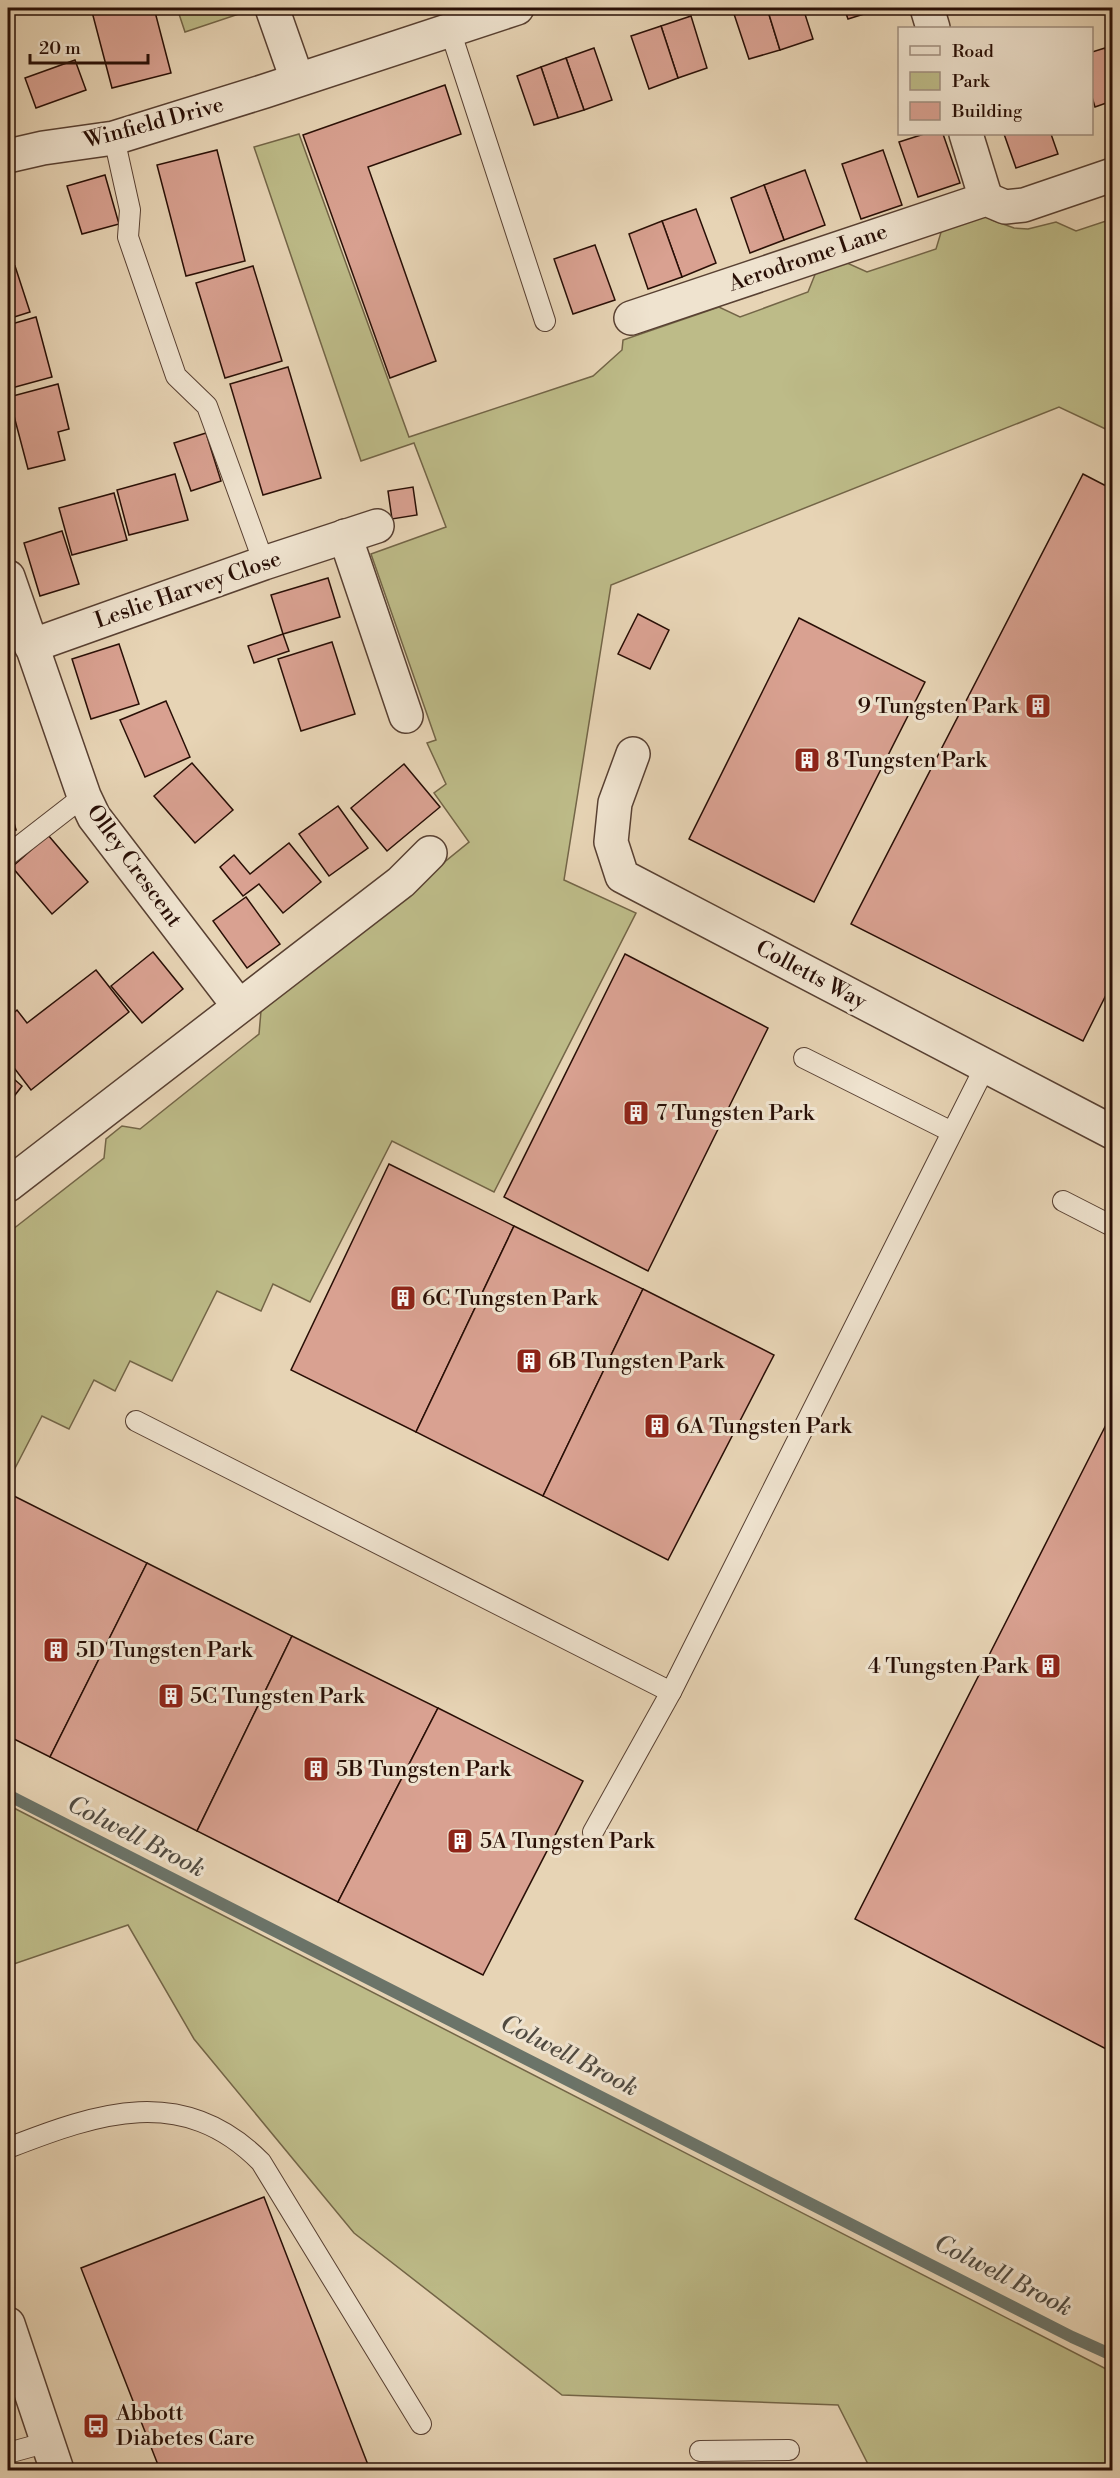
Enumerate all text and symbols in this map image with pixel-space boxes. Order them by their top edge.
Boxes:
scale bar [30,27,148,65]
legend [898,27,1093,135]
text: 20 m [39,37,81,60]
text: Road [952,40,995,63]
text: Park [952,70,991,93]
street label: Winfield Drive [80,91,227,155]
text: Building [951,100,1023,123]
street label: Aerodrome Lane [724,218,891,298]
street label: Leslie Harvey Close [91,545,285,635]
building icon: 9 Tungsten Park [1023,691,1053,721]
place label: 9 Tungsten Park [857,693,1020,720]
building icon: 8 Tungsten Park [792,745,822,775]
place label: 8 Tungsten Park [826,747,988,774]
street label: Olley Crescent [81,799,188,933]
street label: Colletts Way [751,935,871,1016]
building icon: 7 Tungsten Park [621,1098,651,1128]
place label: 7 Tungsten Park [656,1100,816,1127]
building icon: 6C Tungsten Park [388,1283,418,1313]
place label: 6C Tungsten Park [422,1285,599,1312]
building icon: 6B Tungsten Park [514,1346,544,1376]
place label: 6B Tungsten Park [548,1348,725,1375]
building icon: 6A Tungsten Park [642,1411,672,1441]
place label: 6A Tungsten Park [676,1413,853,1440]
building icon: 5D Tungsten Park [41,1635,71,1665]
place label: 5D Tungsten Park [76,1637,254,1664]
building icon: 4 Tungsten Park [1033,1651,1063,1681]
place label: 4 Tungsten Park [868,1653,1030,1680]
building icon: 5C Tungsten Park [156,1681,186,1711]
place label: 5C Tungsten Park [190,1683,366,1710]
building icon: 5B Tungsten Park [301,1754,331,1784]
place label: 5B Tungsten Park [336,1756,512,1783]
water label: Colwell Brook [62,1789,210,1885]
building icon: 5A Tungsten Park [445,1826,475,1856]
place label: 5A Tungsten Park [480,1828,656,1855]
water label: Colwell Brook [495,2008,643,2104]
water label: Colwell Brook [929,2228,1077,2324]
place label: Abbott Diabetes Care [115,2400,255,2452]
bus stop icon: Abbott Diabetes Care [81,2411,111,2441]

